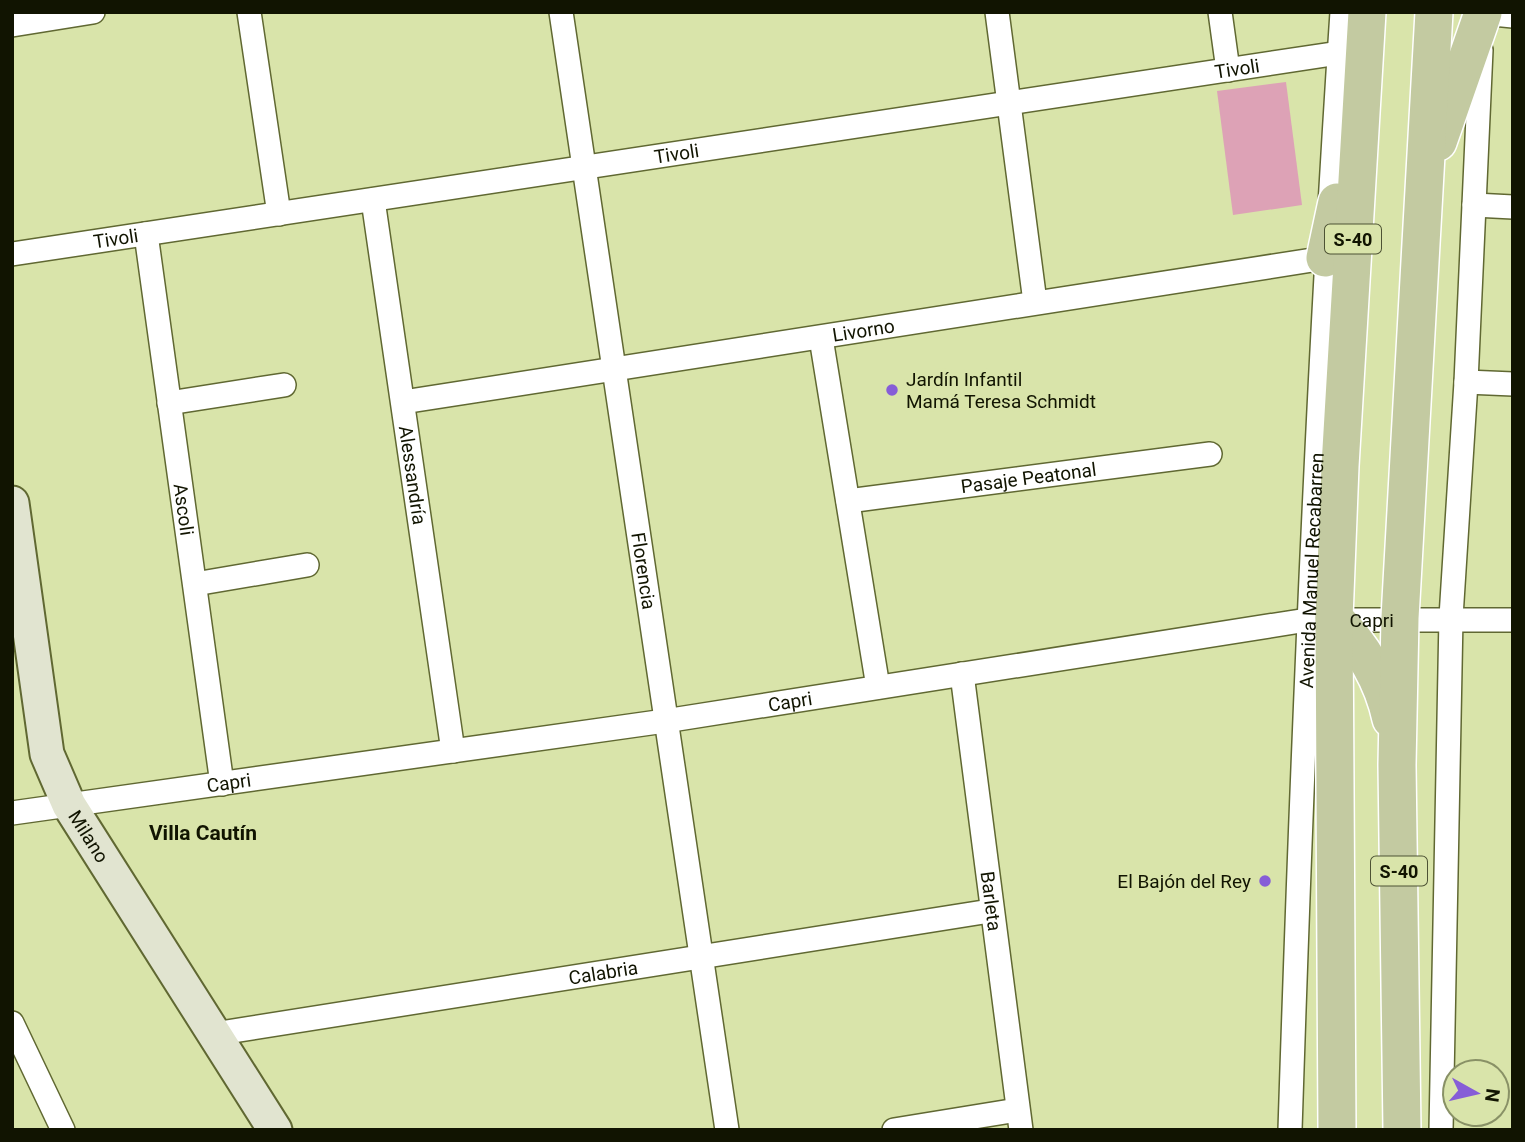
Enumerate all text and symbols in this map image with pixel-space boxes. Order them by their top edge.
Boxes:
street label: Tivoli [1213,54,1261,83]
street label: Tivoli [652,139,700,168]
street label: Tivoli [92,224,140,253]
road number: S-40 [1325,225,1381,254]
street label: Livorno [831,314,896,346]
place label: Jardín Infantil Mamá Teresa Schmidt [906,368,1096,413]
marker: Jardín Infantil Mamá Teresa Schmidt [884,382,900,398]
street label: Alessandría [394,424,431,526]
street label: Avenida Manuel Recabarren [1295,452,1328,689]
street label: Pasaje Peatonal [959,457,1098,498]
street label: Ascoli [169,482,199,537]
street label: Florencia [627,531,661,611]
street label: Capri [1349,609,1394,632]
street label: Capri [766,687,814,716]
street label: Capri [205,768,252,797]
street label: Milano [64,806,114,867]
district label: Villa Cautín [149,821,257,845]
road number: S-40 [1371,856,1427,886]
street label: Barleta [976,870,1007,932]
place label: El Bajón del Rey [1117,870,1251,893]
marker: El Bajón del Rey [1257,873,1273,889]
street label: Calabria [567,955,639,989]
north arrow [1441,1058,1511,1128]
text: N [1480,1087,1505,1104]

